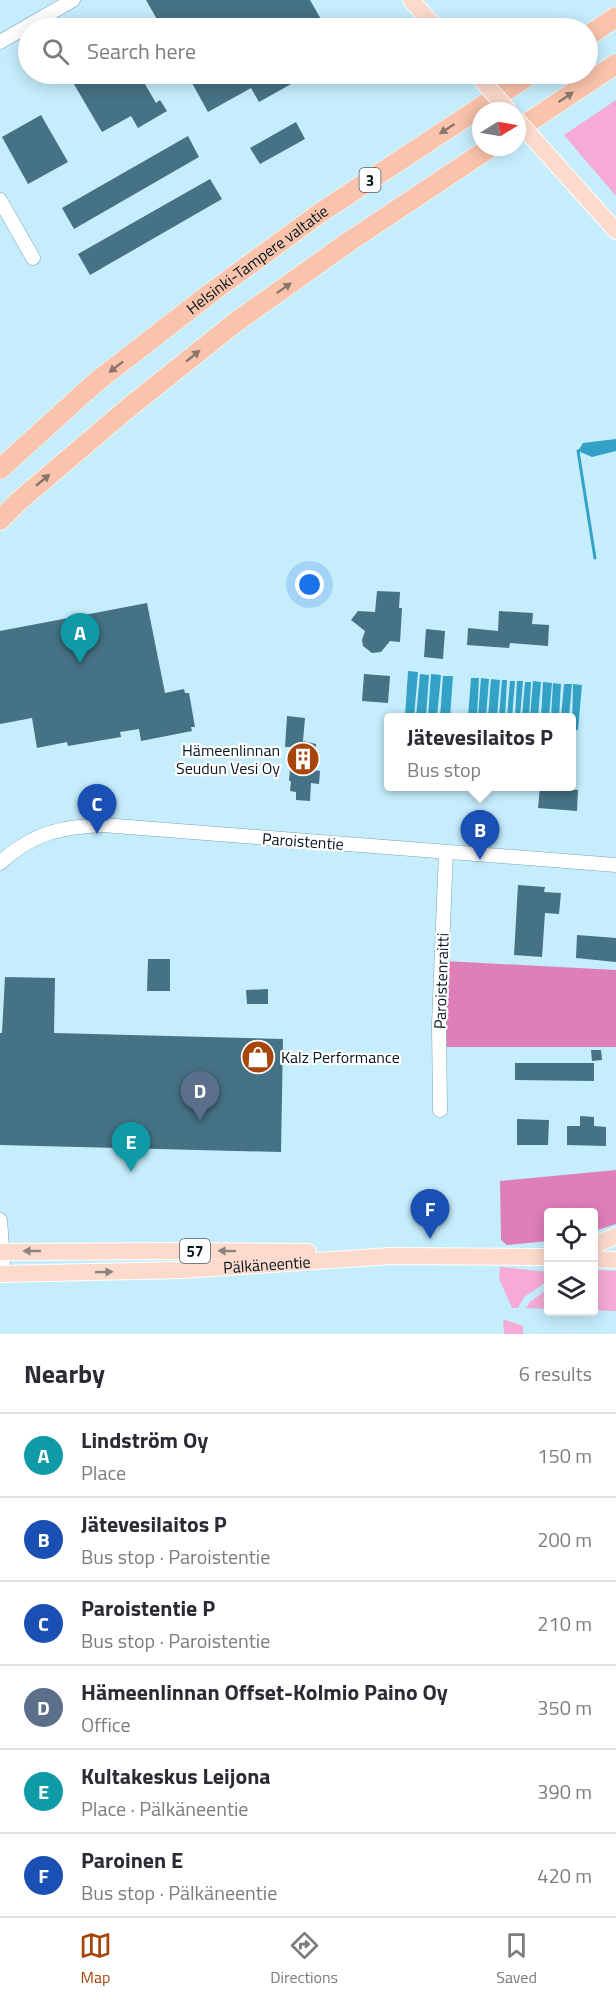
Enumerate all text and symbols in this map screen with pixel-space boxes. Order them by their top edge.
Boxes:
search box [18,18,598,84]
text: Search here [87,34,196,68]
icon: search [39,35,72,68]
one-way arrow [557,91,573,103]
north arrow [472,102,526,156]
one-way arrow [439,123,455,134]
road number: 3 [360,168,380,192]
street label: Helsinki-Tampere valtatie [181,199,333,320]
one-way arrow [275,282,291,294]
one-way arrow [185,350,200,363]
one-way arrow [109,360,124,372]
one-way arrow [35,474,51,487]
your location [295,570,324,599]
pin: A [60,614,100,663]
popup [384,713,576,791]
text: Jätevesilaitos P [407,720,553,754]
place label: Hämeenlinnan Seudun Vesi Oy [176,738,280,780]
building icon: Hämeenlinnan Seudun Vesi Oy [285,741,321,777]
text: Bus stop [407,754,481,785]
pin: C [78,784,116,834]
pin: B [460,810,500,860]
street label: Paroistentie [261,826,345,856]
street label: Paroistenraitti [427,932,455,1030]
shop icon: Kalz Performance [240,1039,276,1075]
place label: Kalz Performance [281,1045,400,1069]
pin: D [180,1072,220,1121]
pin: E [112,1122,150,1172]
pin: F [410,1190,450,1239]
map controls [544,1208,598,1316]
button: locate [544,1208,598,1262]
road number: 57 [180,1239,210,1263]
one-way arrow [22,1246,41,1256]
one-way arrow [217,1246,236,1256]
street label: Pälkäneentie [222,1249,311,1279]
button: layers [544,1262,598,1316]
one-way arrow [94,1267,113,1277]
text: Nearby [24,1354,105,1393]
text: 6 results [519,1358,592,1389]
text: Lindström Oy [81,1423,208,1457]
text: A [37,1440,50,1471]
text: 150 m [537,1440,592,1471]
text: Place [81,1457,126,1488]
text: Jätevesilaitos P [81,1507,227,1541]
text: B [37,1524,50,1555]
text: 200 m [537,1524,592,1555]
text: Bus stop · Paroistentie [81,1541,270,1572]
text: Paroistentie P [81,1591,215,1625]
text: C [38,1608,49,1639]
text: 210 m [537,1608,592,1639]
text: Bus stop · Paroistentie [81,1625,270,1656]
text: Hämeenlinnan Offset-Kolmio Paino Oy [81,1675,448,1709]
text: D [37,1692,50,1723]
text: 350 m [537,1692,592,1723]
text: Office [81,1709,131,1740]
text: Kultakeskus Leijona [81,1759,271,1793]
text: E [38,1776,49,1807]
text: 390 m [537,1776,592,1807]
text: Place · Pälkäneentie [81,1793,248,1824]
text: Paroinen E [81,1843,183,1877]
text: F [38,1860,49,1891]
text: 420 m [537,1860,592,1891]
text: Bus stop · Pälkäneentie [81,1877,277,1908]
tab: Map [79,1929,112,1989]
tab: Directions [270,1929,338,1989]
tab: Saved [496,1929,537,1989]

